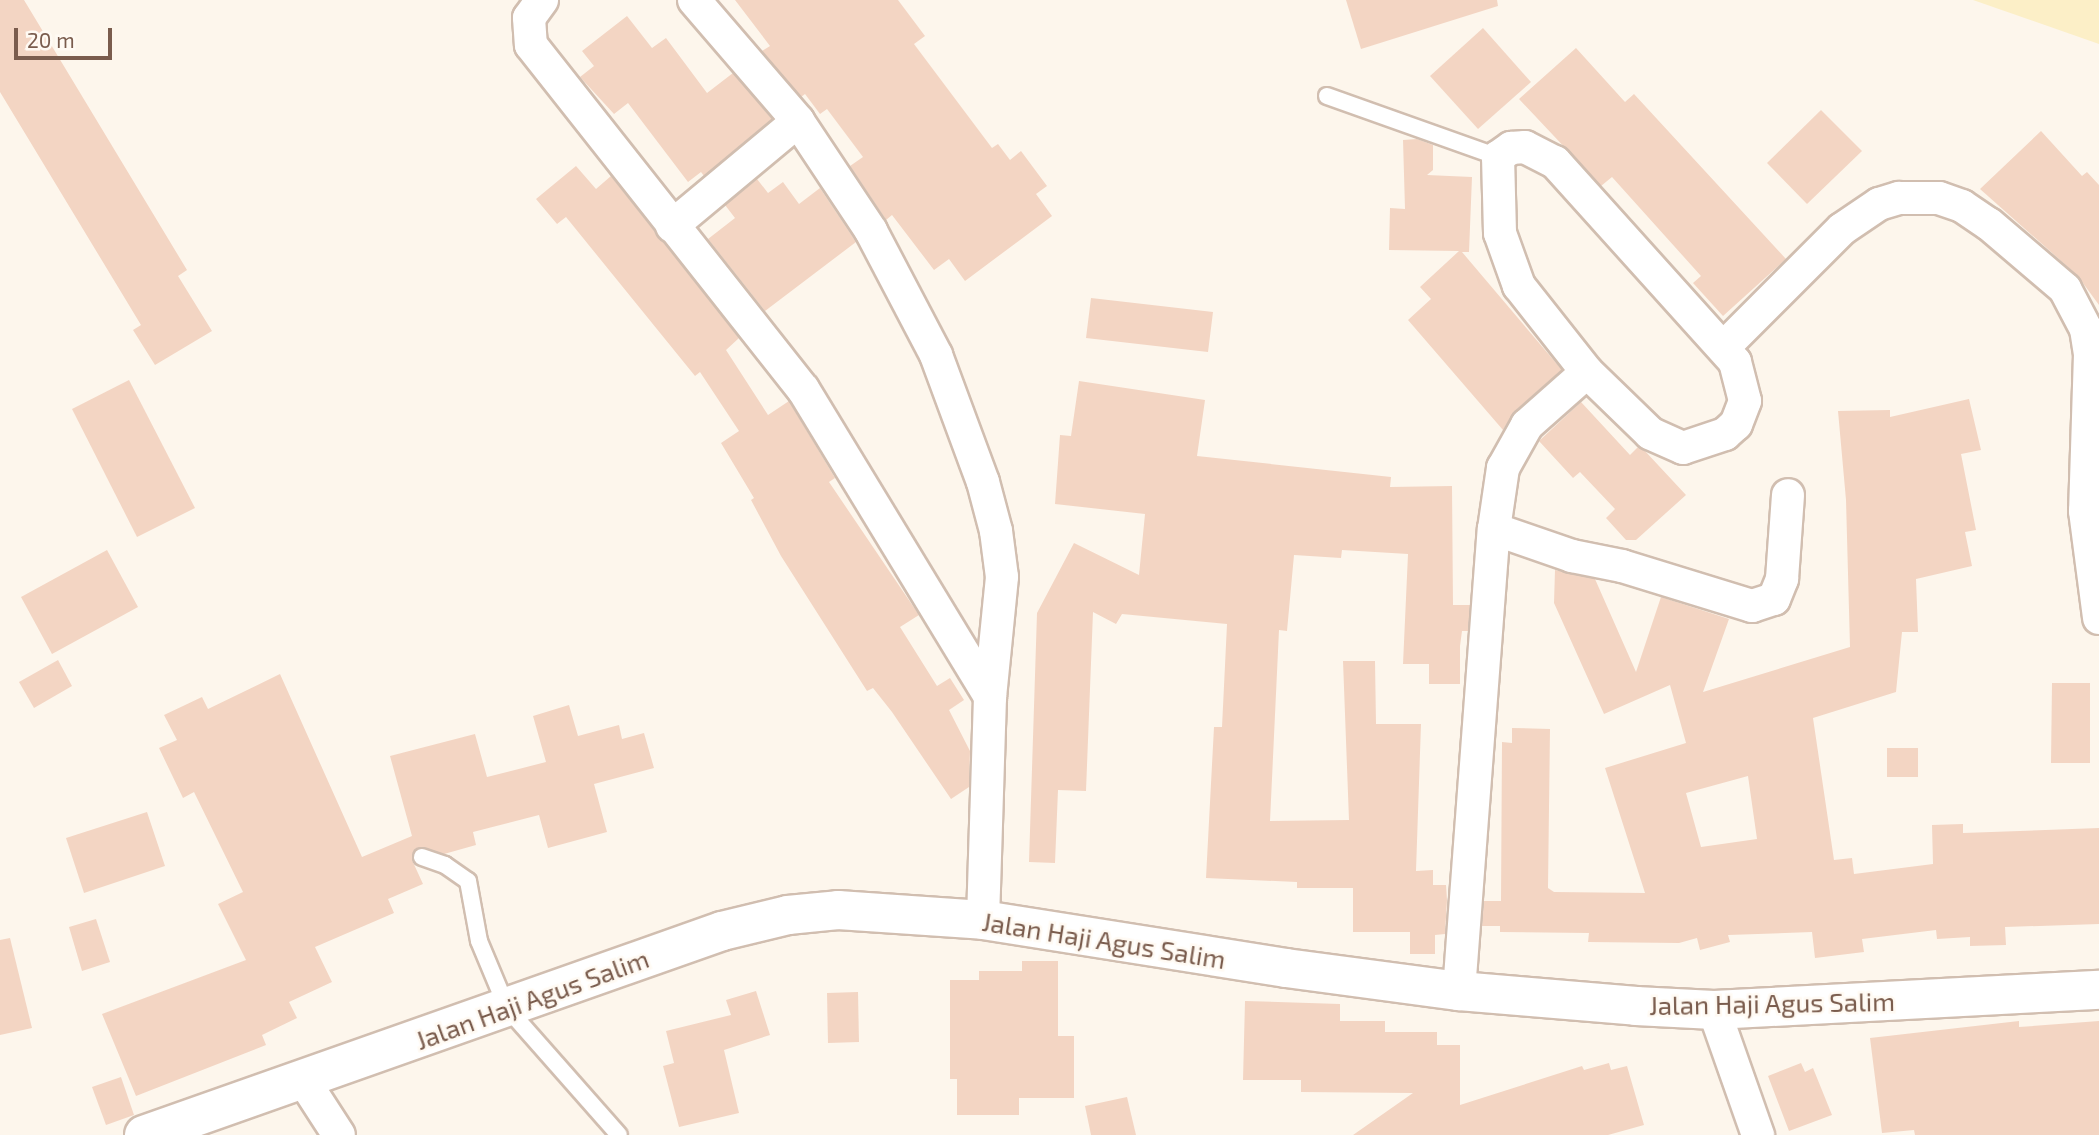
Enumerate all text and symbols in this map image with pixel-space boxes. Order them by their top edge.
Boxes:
scale bar [18,14,116,58]
text: 20 m [27,27,75,52]
street label: Jalan Haji Agus Salim [980,905,1228,975]
street label: Jalan Haji Agus Salim [411,942,653,1056]
street label: Jalan Haji Agus Salim [1648,985,1896,1021]

